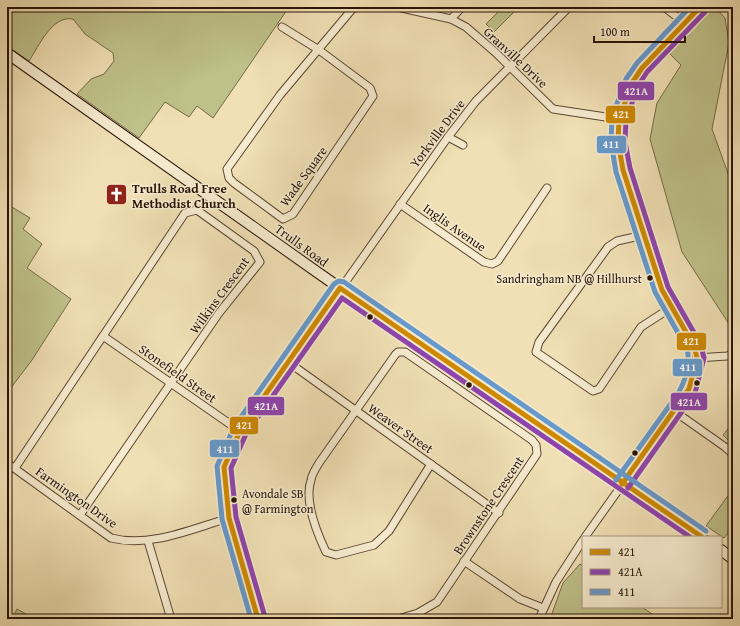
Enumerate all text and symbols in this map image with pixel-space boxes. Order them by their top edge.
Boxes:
scale bar [594,18,685,44]
street label: Granville Drive [479,22,552,92]
text: 100 m [600,23,630,40]
line badge: 421A [617,81,655,101]
text: 421A [624,83,648,99]
street label: Yorkville Drive [405,95,469,171]
line badge: 421 [605,105,636,124]
text: 421 [612,106,630,122]
line badge: 411 [596,135,627,154]
text: 411 [602,136,620,152]
street label: Wade Square [275,142,332,210]
place label: Trulls Road Free Methodist Church [132,179,236,213]
church icon: Trulls Road Free Methodist Church [103,182,129,208]
street label: Inglis Avenue [419,199,490,256]
street label: Trulls Road [271,219,332,271]
street label: Wilkins Crescent [185,253,254,338]
place label: Sandringham NB @ Hillhurst [496,270,643,287]
marker: Sandringham NB @ Hillhurst [645,273,655,283]
unlabelled marker [365,312,375,322]
line badge: 421 [676,332,707,351]
text: 421 [682,333,700,349]
street label: Stonefield Street [135,339,221,408]
line badge: 411 [672,358,703,377]
text: 411 [679,359,697,375]
unlabelled marker [692,378,702,388]
unlabelled marker [464,380,474,390]
line badge: 421A [670,392,708,411]
text: 421A [677,394,701,410]
line badge: 421A [247,396,285,416]
text: 421A [254,398,278,414]
street label: Weaver Street [364,399,438,458]
line badge: 421 [229,416,259,435]
text: 421 [235,417,253,433]
line badge: 411 [209,439,240,458]
text: 411 [216,441,234,457]
unlabelled marker [630,448,640,458]
street label: Brownstone Crescent [448,452,529,558]
street label: Farmington Drive [32,462,121,533]
place label: Avondale SB @ Farmington [242,485,314,517]
marker: Avondale SB @ Farmington [229,495,239,505]
legend [582,536,722,608]
text: 421 [618,543,636,560]
text: 421A [618,563,643,580]
text: 411 [618,583,636,600]

